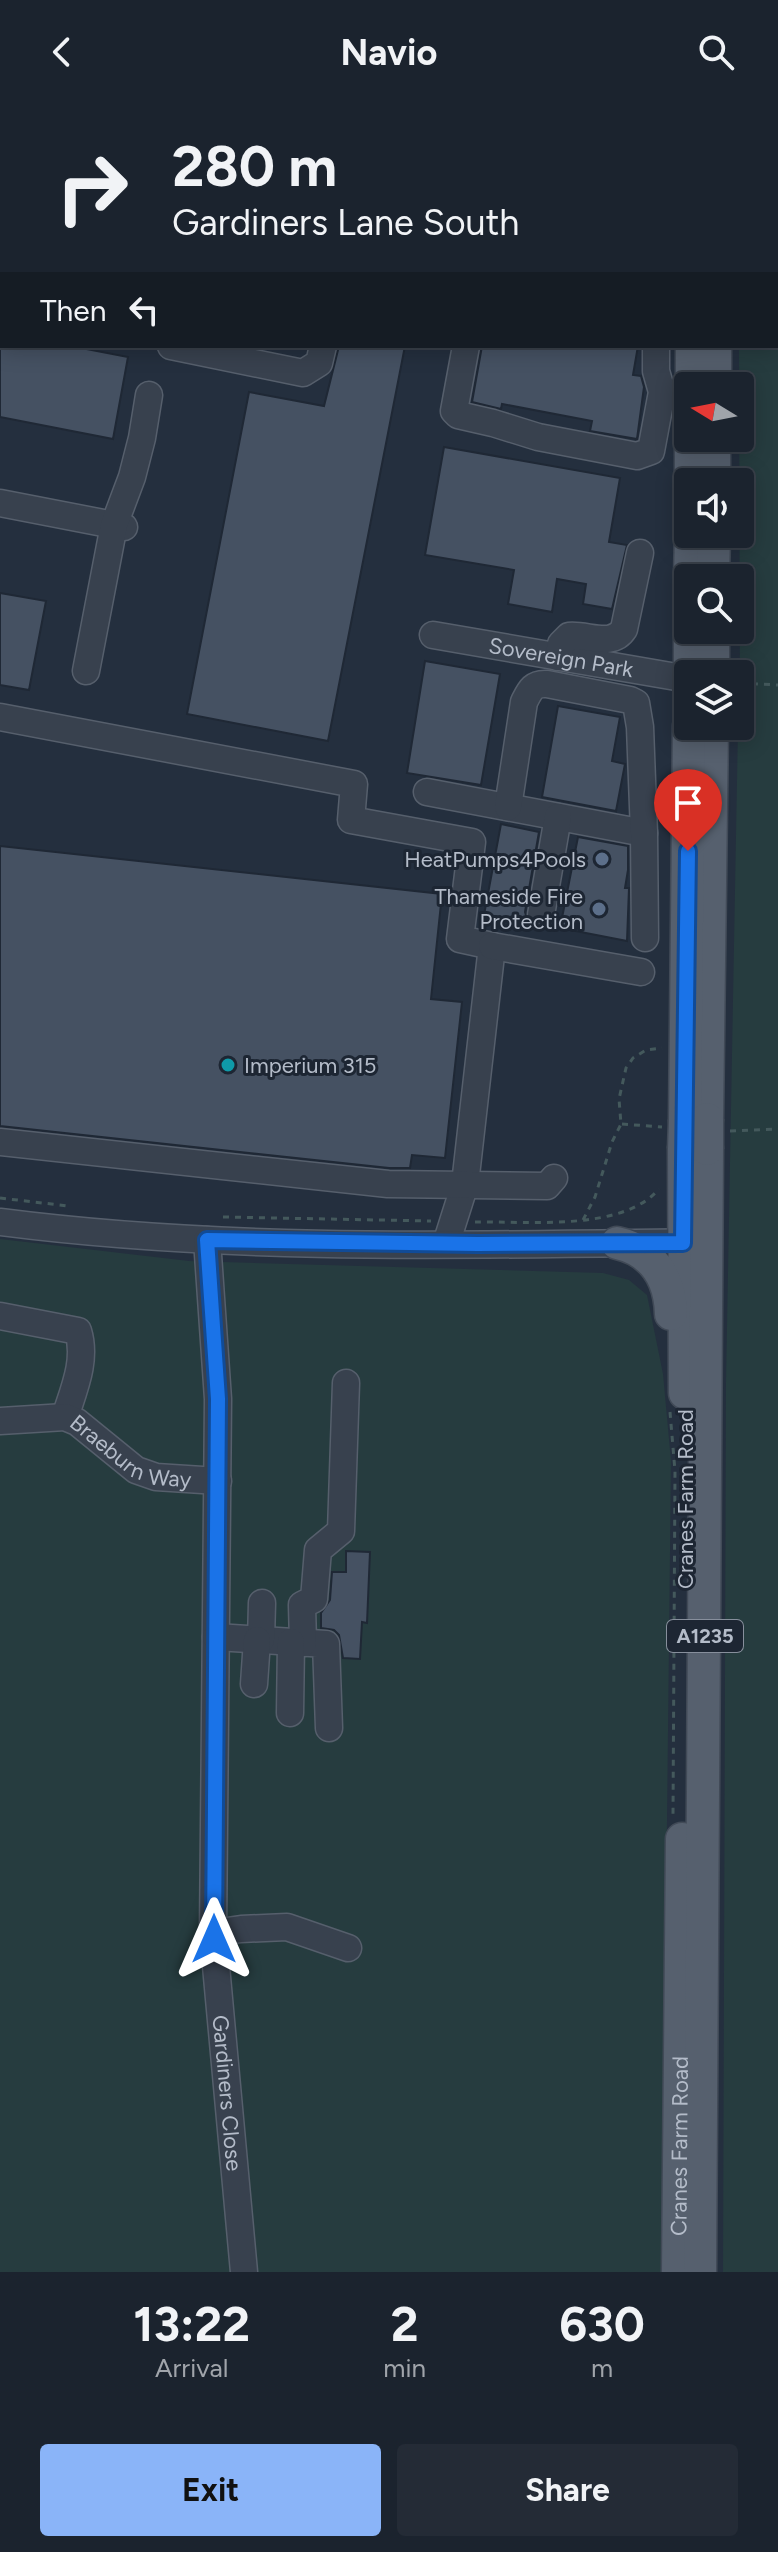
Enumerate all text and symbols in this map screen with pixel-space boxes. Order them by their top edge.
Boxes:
icon: back [40,30,84,74]
icon: search [694,30,738,74]
text: Navio [341,31,437,74]
text: 280 m [172,133,337,200]
icon: right [40,136,144,240]
text: Gardiners Lane South [172,201,519,244]
icon: left [122,288,166,332]
text: Then [40,292,106,329]
north arrow [674,372,754,452]
map controls [674,372,754,740]
button: sound [674,468,754,548]
button: search [674,564,754,644]
street label: Sovereign Park [487,631,636,683]
button: layers [674,660,754,740]
pin [654,769,722,851]
icon: arrive [666,781,710,825]
place label: HeatPumps4Pools [404,846,586,873]
marker: HeatPumps4Pools [593,850,611,868]
place label: Thameside Fire Protection [434,883,583,935]
marker: Thameside Fire Protection [590,900,608,918]
place label: Imperium 315 [244,1052,376,1079]
marker: Imperium 315 [219,1056,237,1074]
street label: Braeburn Way [65,1408,193,1493]
street label: Cranes Farm Road [672,1409,699,1589]
road number: A1235 [667,1620,743,1652]
position arrow [172,1897,256,1981]
street label: Gardiners Close [207,2014,248,2172]
street label: Cranes Farm Road [665,2056,693,2236]
text: 13:22 [133,2295,250,2353]
text: 2 [391,2295,419,2353]
text: 630 [559,2295,645,2353]
text: Arrival [155,2352,228,2384]
text: min [383,2352,426,2384]
text: m [591,2352,613,2384]
button: Exit [40,2444,381,2536]
button: Share [397,2444,738,2536]

